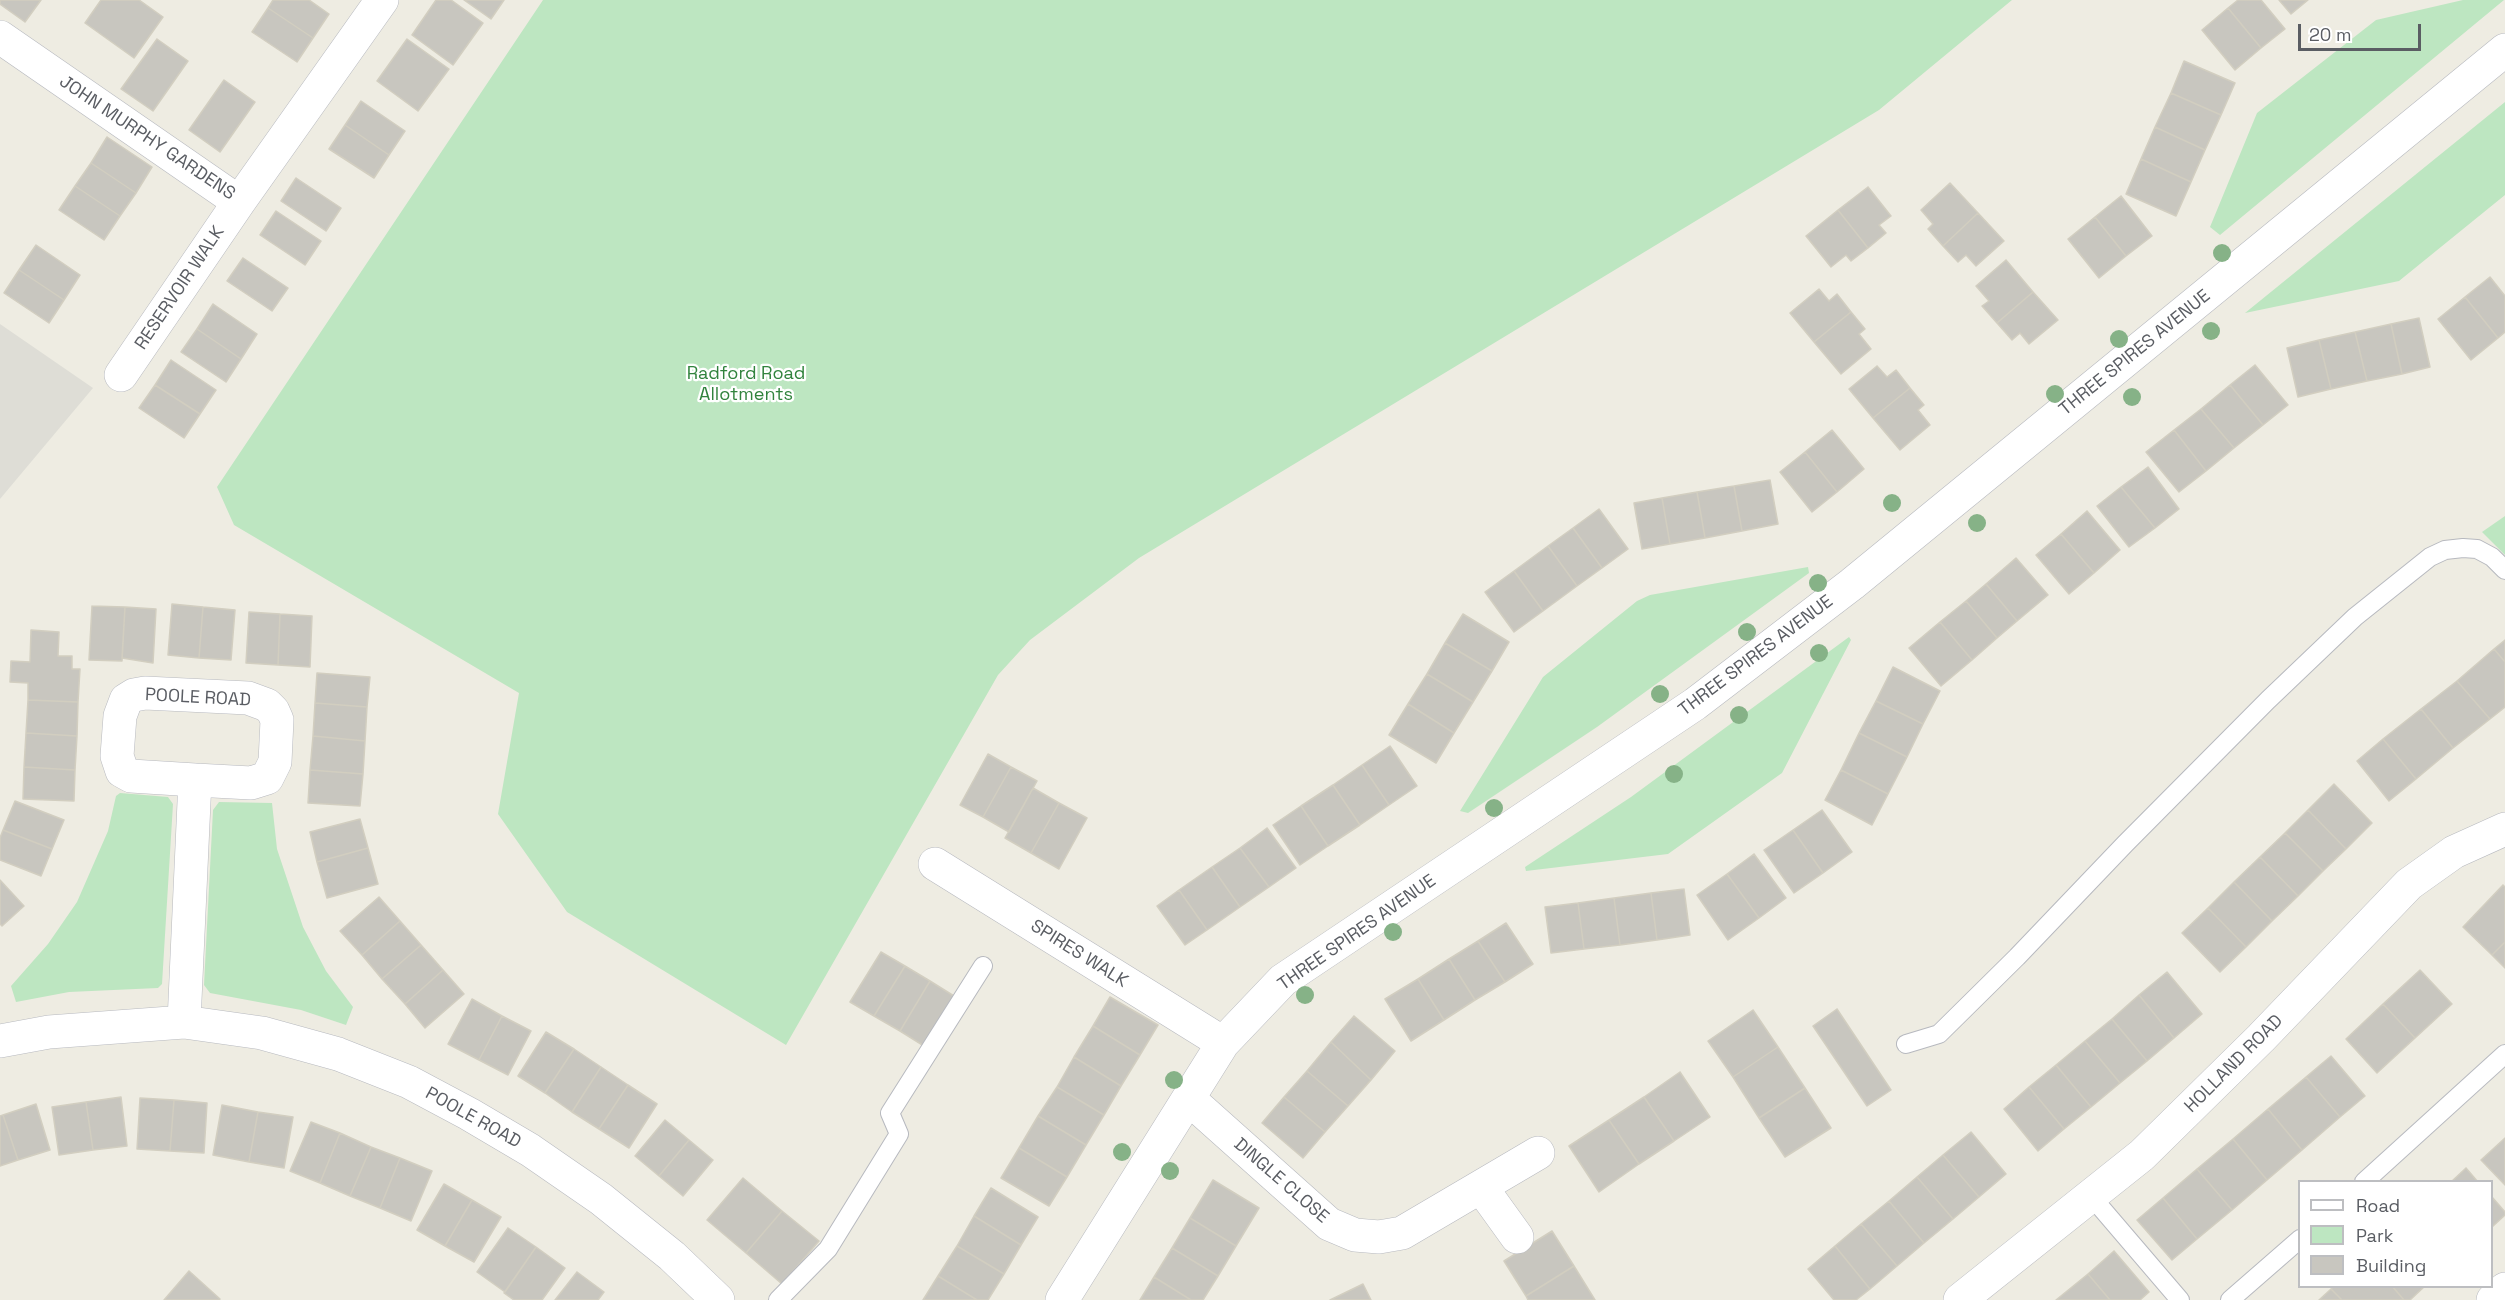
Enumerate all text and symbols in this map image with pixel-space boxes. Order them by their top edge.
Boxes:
scale bar [2301,12,2424,50]
text: 20 m [2309,23,2352,46]
street label: JOHN MURPHY GARDENS [55,71,239,205]
street label: RESERVOIR WALK [131,222,229,354]
street label: THREE SPIRES AVENUE [2055,286,2215,420]
park label: Radford Road Allotments [687,363,805,406]
street label: THREE SPIRES AVENUE [1675,591,1837,721]
street label: POOLE ROAD [145,684,251,712]
street label: THREE SPIRES AVENUE [1274,870,1440,996]
street label: SPIRES WALK [1026,915,1132,993]
street label: HOLLAND ROAD [2180,1010,2288,1118]
street label: POOLE ROAD [421,1083,525,1153]
street label: DINGLE CLOSE [1229,1134,1333,1228]
legend [2298,1180,2493,1288]
text: Road [2356,1194,2400,1217]
text: Park [2356,1224,2393,1247]
text: Building [2356,1254,2426,1277]

